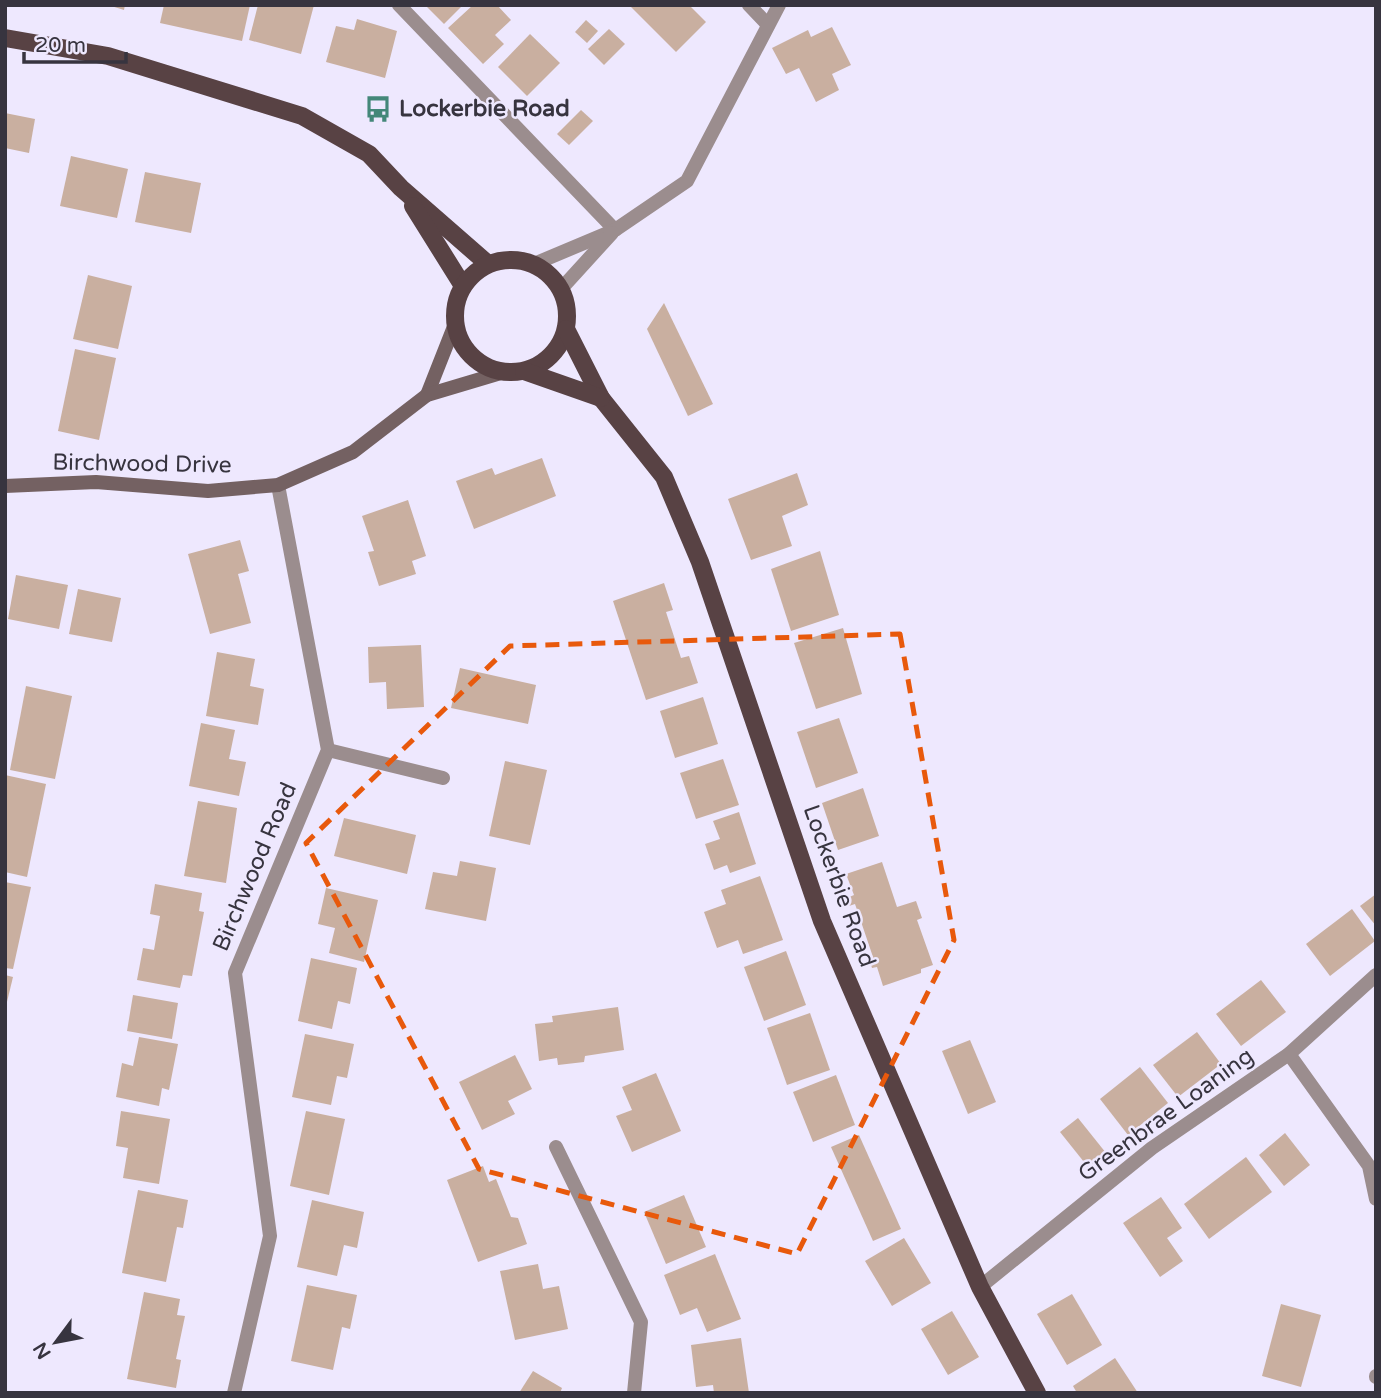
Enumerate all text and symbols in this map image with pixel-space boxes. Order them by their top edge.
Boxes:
scale bar [24,21,126,65]
text: 20 m [35,33,86,58]
bus stop icon: Lockerbie Road [363,94,393,124]
place label: Lockerbie Road [399,95,570,123]
street label: Birchwood Drive [52,448,232,480]
street label: Birchwood Road [207,779,303,955]
street label: Lockerbie Road [797,801,881,971]
street label: Greenbrae Loaning [1073,1042,1259,1188]
north arrow [21,1307,91,1377]
text: N [29,1338,56,1363]

